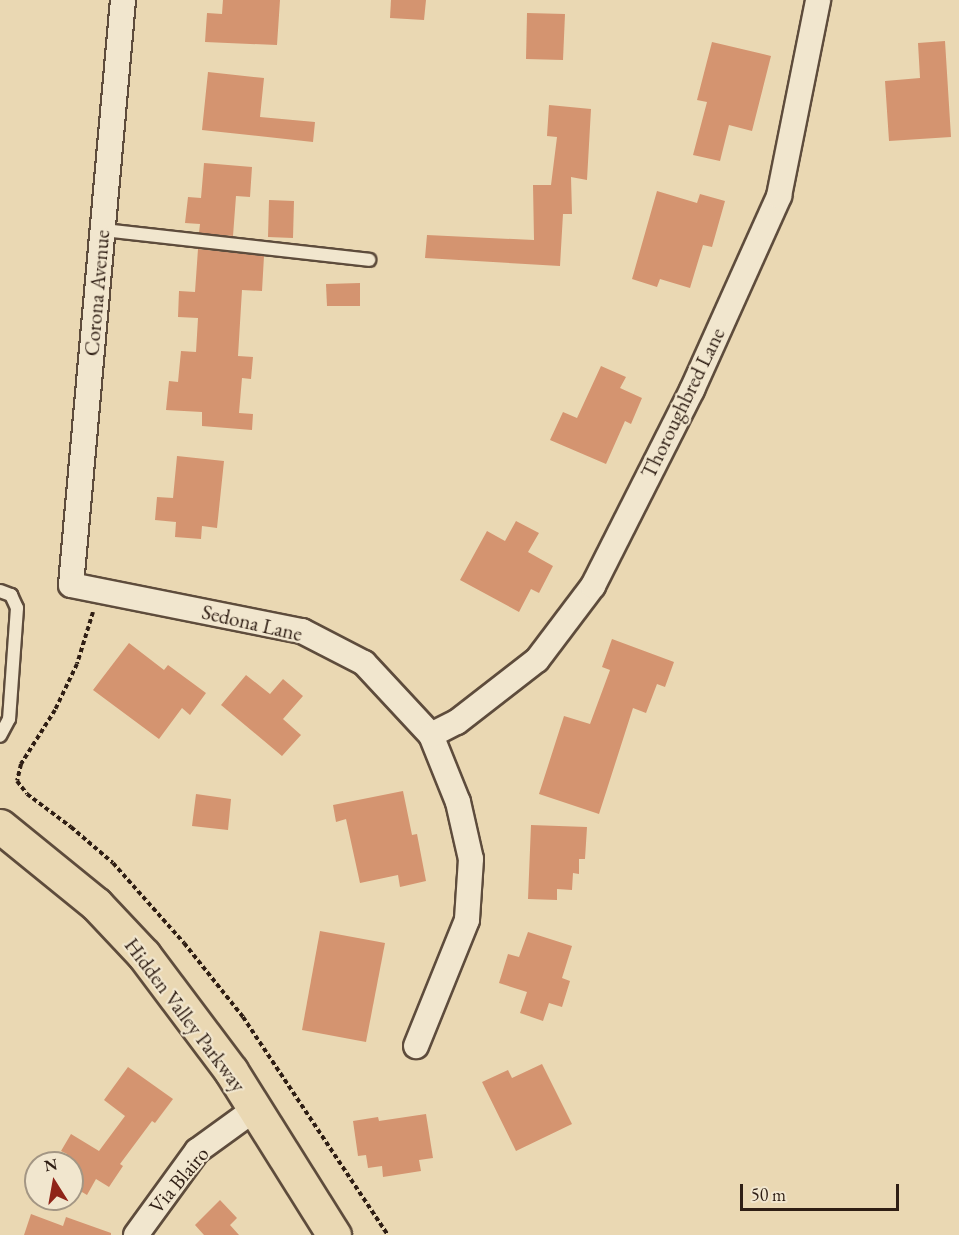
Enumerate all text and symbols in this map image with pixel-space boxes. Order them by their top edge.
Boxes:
street label: Corona Avenue [79,229,115,357]
street label: Thoroughbred Lane [636,324,730,482]
street label: Sedona Lane [199,599,305,647]
street label: Hidden Valley Parkway [119,933,251,1097]
street label: Via Blairo [144,1141,214,1219]
north arrow [24,1151,84,1211]
text: N [42,1153,59,1176]
scale bar [743,1172,902,1210]
text: 50 m [751,1183,786,1206]

